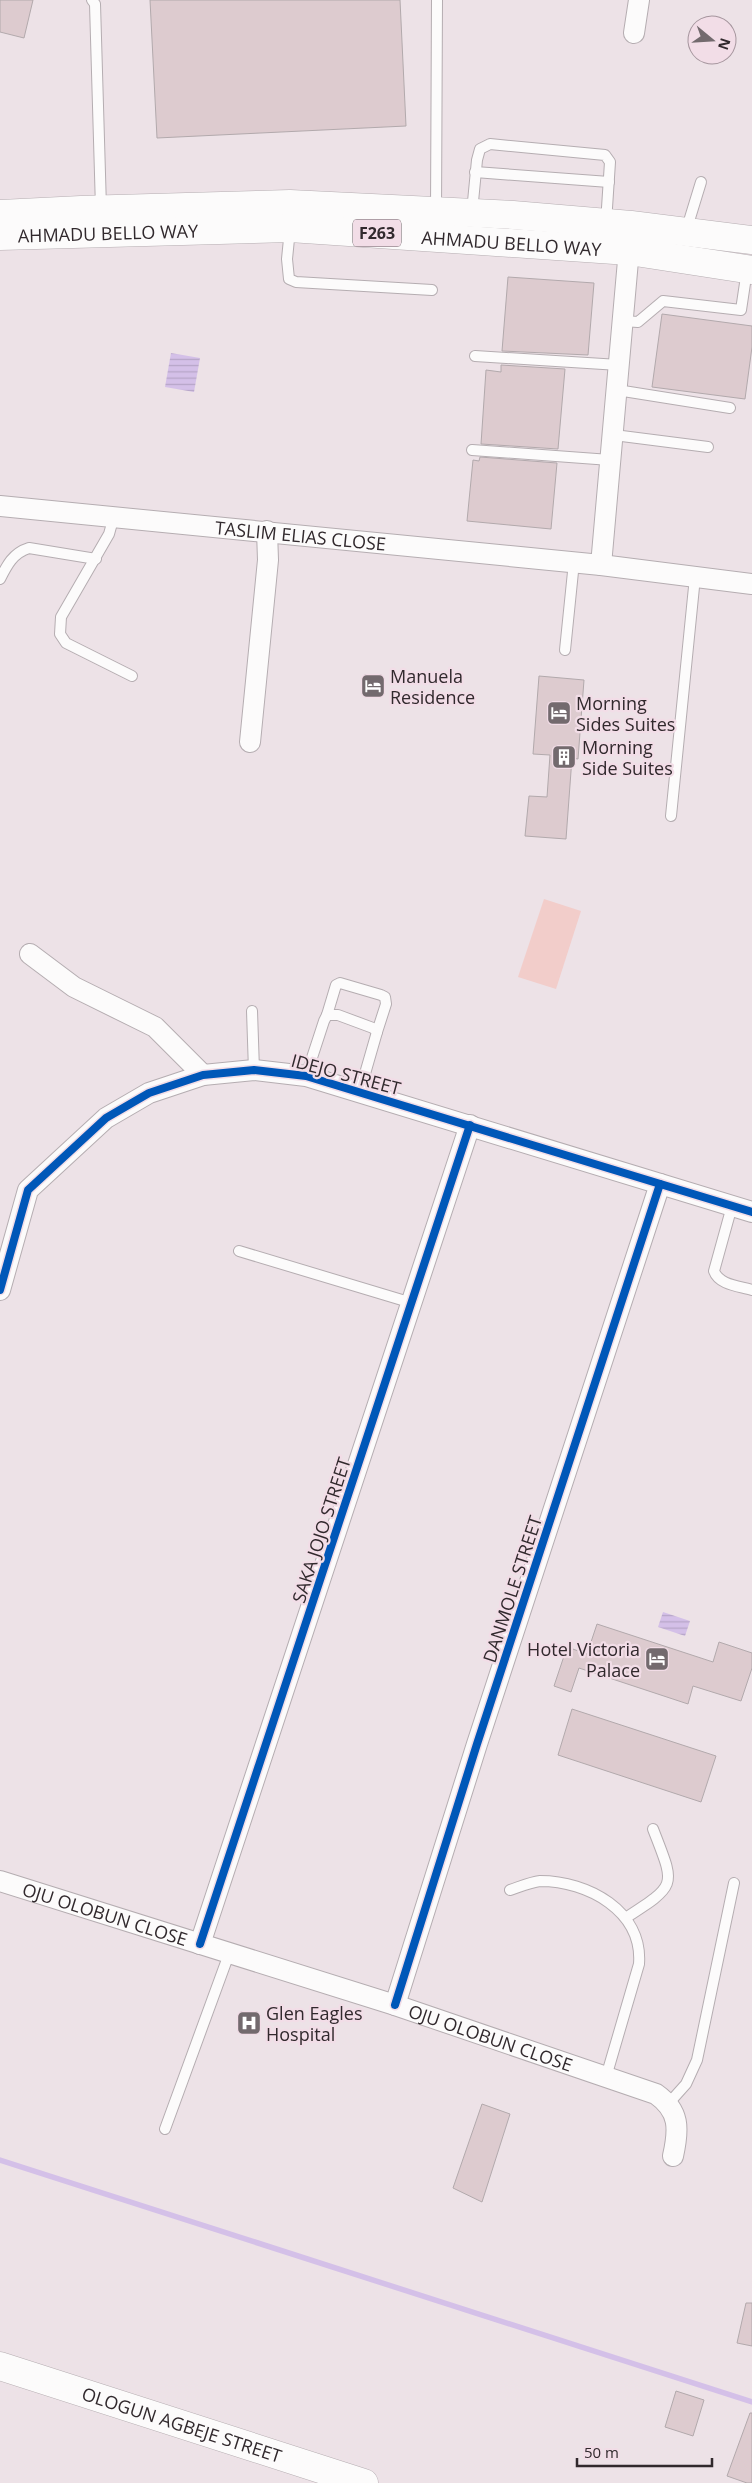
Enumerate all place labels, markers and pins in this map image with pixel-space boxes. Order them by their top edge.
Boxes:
place label: Manuela Residence [390,664,475,709]
hotel icon: Manuela Residence [360,673,386,699]
place label: Morning Sides Suites [576,691,675,736]
hotel icon: Morning Sides Suites [546,700,572,726]
place label: Morning Side Suites [582,735,673,780]
building icon: Morning Side Suites [551,744,577,770]
place label: Hotel Victoria Palace [527,1637,640,1682]
hotel icon: Hotel Victoria Palace [644,1646,670,1672]
place label: Glen Eagles Hospital [266,2001,362,2046]
hospital icon: Glen Eagles Hospital [236,2010,262,2036]

